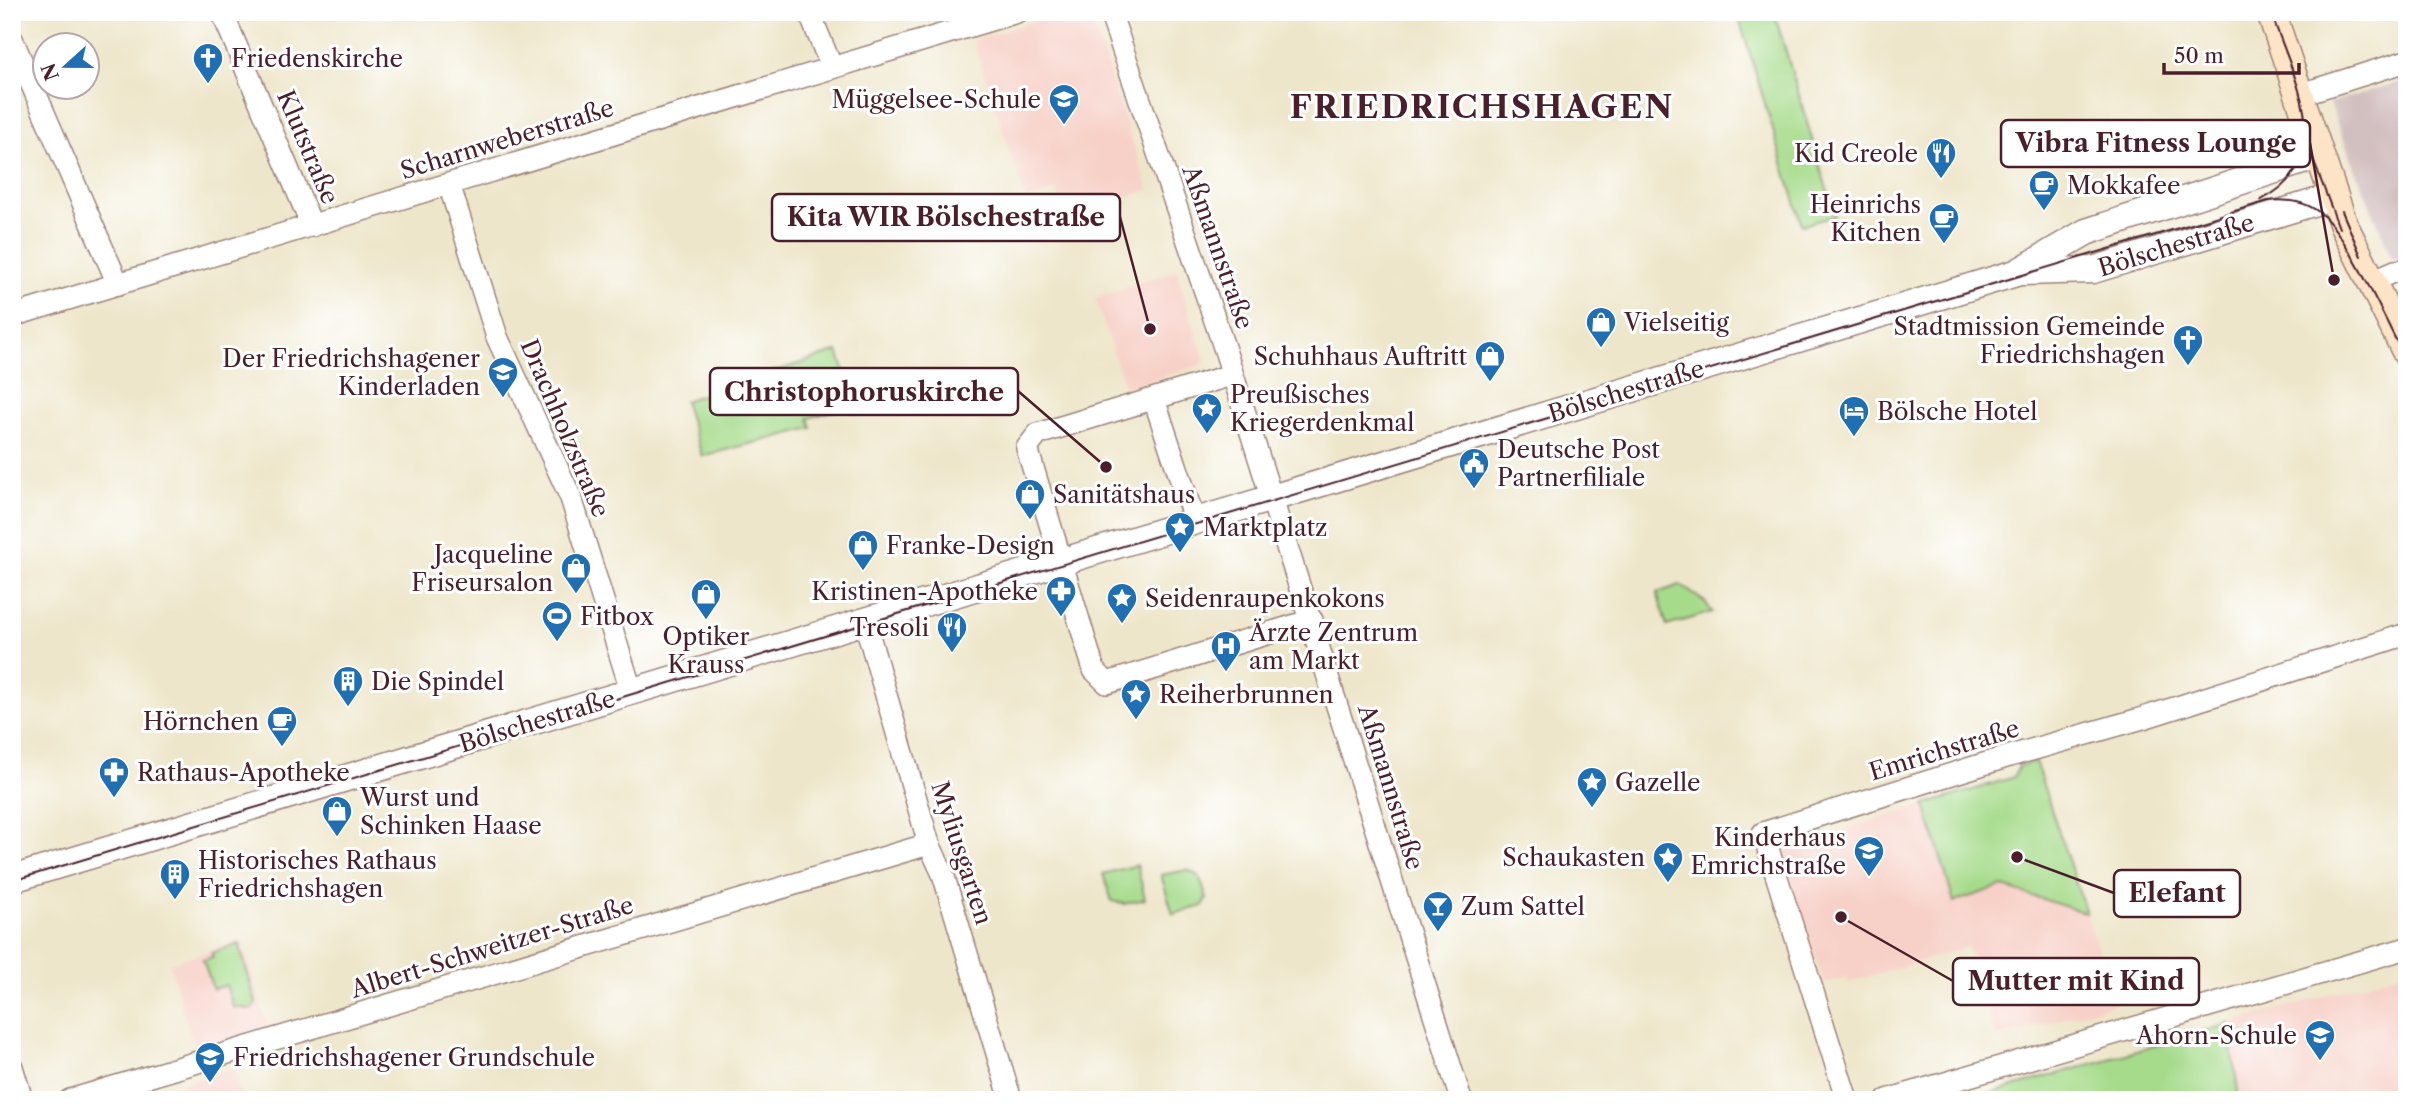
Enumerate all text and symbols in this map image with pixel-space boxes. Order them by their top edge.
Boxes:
north arrow [32,32,102,102]
scale bar [2164,32,2298,76]
church icon: Friedenskirche [191,41,225,85]
text: 50 m [2174,43,2224,68]
place label: Friedenskirche [231,44,403,73]
text: N [37,60,64,84]
school or university icon: Müggelsee-Schule [1047,82,1081,126]
place label: Müggelsee-Schule [831,85,1041,114]
street label: Klutstraße [271,86,345,208]
district label: FRIEDRICHSHAGEN [1290,87,1674,126]
street label: Scharnweberstraße [397,93,617,185]
callout: Vibra Fitness Lounge [2001,120,2310,167]
text: Vibra Fitness Lounge [2014,127,2297,159]
restaurant icon: Kid Creole [1924,136,1958,180]
place label: Kid Creole [1794,139,1918,168]
street label: Aßmannstraße [1176,160,1260,333]
cafe icon: Mokkafee [2027,168,2061,212]
place label: Mokkafee [2067,171,2180,200]
place label: Heinrichs Kitchen [1810,190,1921,247]
callout: Kita WIR Bölschestraße [772,194,1120,241]
text: Kita WIR Bölschestraße [787,201,1105,233]
cafe icon: Heinrichs Kitchen [1927,201,1961,245]
street label: Bölschestraße [2094,207,2258,283]
shop icon: Vielseitig [1584,305,1618,349]
place label: Vielseitig [1623,308,1729,337]
place label: Stadtmission Gemeinde Friedrichshagen [1893,312,2165,369]
church icon: Stadtmission Gemeinde Friedrichshagen [2171,323,2205,367]
street label: Drachholzstraße [514,335,616,521]
shop icon: Schuhhaus Auftritt [1473,339,1507,383]
place label: Schuhhaus Auftritt [1254,342,1468,371]
place label: Der Friedrichshagener Kinderladen [222,344,480,401]
street label: Bölschestraße [1544,353,1708,429]
school or university icon: Der Friedrichshagener Kinderladen [486,355,520,399]
callout: Christophoruskirche [710,368,1018,415]
text: Christophoruskirche [724,376,1004,408]
place label: Preußisches Kriegerdenkmal [1230,380,1414,437]
place icon: Preußisches Kriegerdenkmal [1190,391,1224,435]
hotel icon: Bölsche Hotel [1837,394,1871,438]
place label: Bölsche Hotel [1877,397,2037,426]
place label: Deutsche Post Partnerfiliale [1497,435,1660,492]
public building icon: Deutsche Post Partnerfiliale [1457,446,1491,490]
shop icon: Sanitätshaus [1013,477,1047,521]
place label: Sanitätshaus [1053,480,1195,509]
place icon: Marktplatz [1163,510,1197,554]
place label: Marktplatz [1203,513,1327,542]
shop icon: Franke-Design [846,528,880,572]
place label: Franke-Design [886,531,1055,560]
place label: Jacqueline Friseursalon [411,540,553,597]
shop icon: Jacqueline Friseursalon [559,551,593,595]
pharmacy icon: Kristinen-Apotheke [1044,574,1078,618]
shop icon: Optiker Krauss [689,577,723,621]
place label: Kristinen-Apotheke [811,577,1038,606]
place icon: Seidenraupenkokons [1105,581,1139,625]
place label: Seidenraupenkokons [1145,584,1385,613]
sports icon: Fitbox [540,599,574,643]
place label: Fitbox [580,602,654,631]
restaurant icon: Tresoli [935,610,969,654]
place label: Tresoli [850,613,929,642]
place label: Ärzte Zentrum am Markt [1248,618,1418,675]
place label: Optiker Krauss [662,622,750,679]
hospital icon: Ärzte Zentrum am Markt [1209,629,1243,673]
building icon: Die Spindel [331,664,365,708]
place label: Die Spindel [371,667,504,696]
place icon: Reiherbrunnen [1119,677,1153,721]
place label: Reiherbrunnen [1159,680,1334,709]
street label: Bölschestraße [455,683,619,759]
street label: Aßmannstraße [1352,700,1430,873]
cafe icon: Hörnchen [265,704,299,748]
place label: Hörnchen [143,707,259,736]
street label: Emrichstraße [1865,713,2023,787]
pharmacy icon: Rathaus-Apotheke [97,755,131,799]
place label: Rathaus-Apotheke [137,758,350,787]
place icon: Gazelle [1575,765,1609,809]
place label: Gazelle [1615,768,1701,797]
street label: Myliusgarten [925,778,999,928]
place label: Wurst und Schinken Haase [359,783,542,840]
shop icon: Wurst und Schinken Haase [320,794,354,838]
place label: Kinderhaus Emrichstraße [1691,823,1846,880]
school or university icon: Kinderhaus Emrichstraße [1852,834,1886,878]
place icon: Schaukasten [1651,840,1685,884]
place label: Schaukasten [1502,843,1645,872]
place label: Historisches Rathaus Friedrichshagen [198,846,437,903]
building icon: Historisches Rathaus Friedrichshagen [158,857,192,901]
callout: Elefant [2114,870,2240,917]
text: Elefant [2128,877,2226,909]
bar icon: Zum Sattel [1421,889,1455,933]
street label: Albert-Schweitzer-Straße [346,890,637,1004]
place label: Zum Sattel [1461,892,1585,921]
callout: Mutter mit Kind [1953,958,2199,1005]
text: Mutter mit Kind [1967,965,2185,997]
school or university icon: Ahorn-Schule [2303,1018,2337,1062]
place label: Ahorn-Schule [2135,1021,2297,1050]
school or university icon: Friedrichshagener Grundschule [193,1040,227,1084]
place label: Friedrichshagener Grundschule [233,1043,595,1072]

